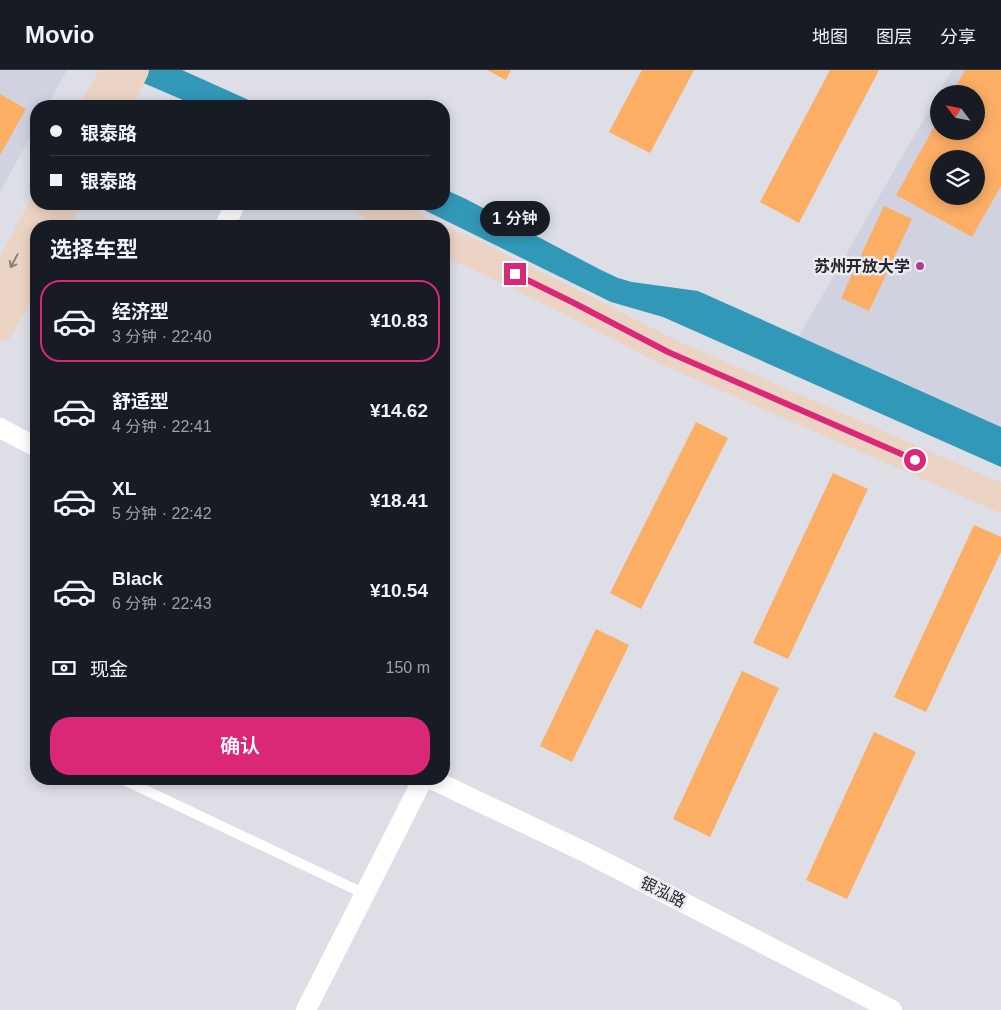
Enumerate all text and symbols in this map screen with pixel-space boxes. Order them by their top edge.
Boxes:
text: Movio [25,21,94,48]
text: 地图 [812,27,848,47]
text: 图层 [876,27,912,47]
text: 分享 [940,27,976,47]
north arrow [930,85,985,140]
map controls [930,85,985,205]
text: 银泰路 [80,123,137,144]
button: layers [930,150,985,205]
text: 银泰路 [80,171,137,192]
callout: 1 分钟 [480,202,550,236]
text: 1 分钟 [492,210,538,227]
text: 选择车型 [50,237,138,262]
one-way arrow [9,253,19,268]
place label: 苏州开放大学 [814,257,910,275]
marker: 苏州开放大学 [914,260,926,272]
route end [504,263,526,285]
icon: car [52,299,97,344]
text: 经济型 [112,301,169,322]
text: ¥10.83 [370,310,428,331]
text: 3 分钟 · 22:40 [112,328,212,345]
icon: car [52,389,97,434]
text: 舒适型 [112,391,169,412]
text: ¥14.62 [370,400,428,421]
text: 4 分钟 · 22:41 [112,418,212,435]
route start [904,449,926,471]
text: XL [112,478,136,499]
icon: car [52,479,97,524]
text: ¥18.41 [370,490,428,511]
text: 5 分钟 · 22:42 [112,505,212,522]
text: Black [112,568,163,589]
icon: car [52,569,97,614]
text: ¥10.54 [370,580,428,601]
text: 6 分钟 · 22:43 [112,595,212,612]
icon: cash [50,654,78,682]
text: 现金 [90,659,128,680]
text: 150 m [386,659,430,676]
button: 确认 [50,717,430,775]
street label: 银泓路 [638,874,688,910]

